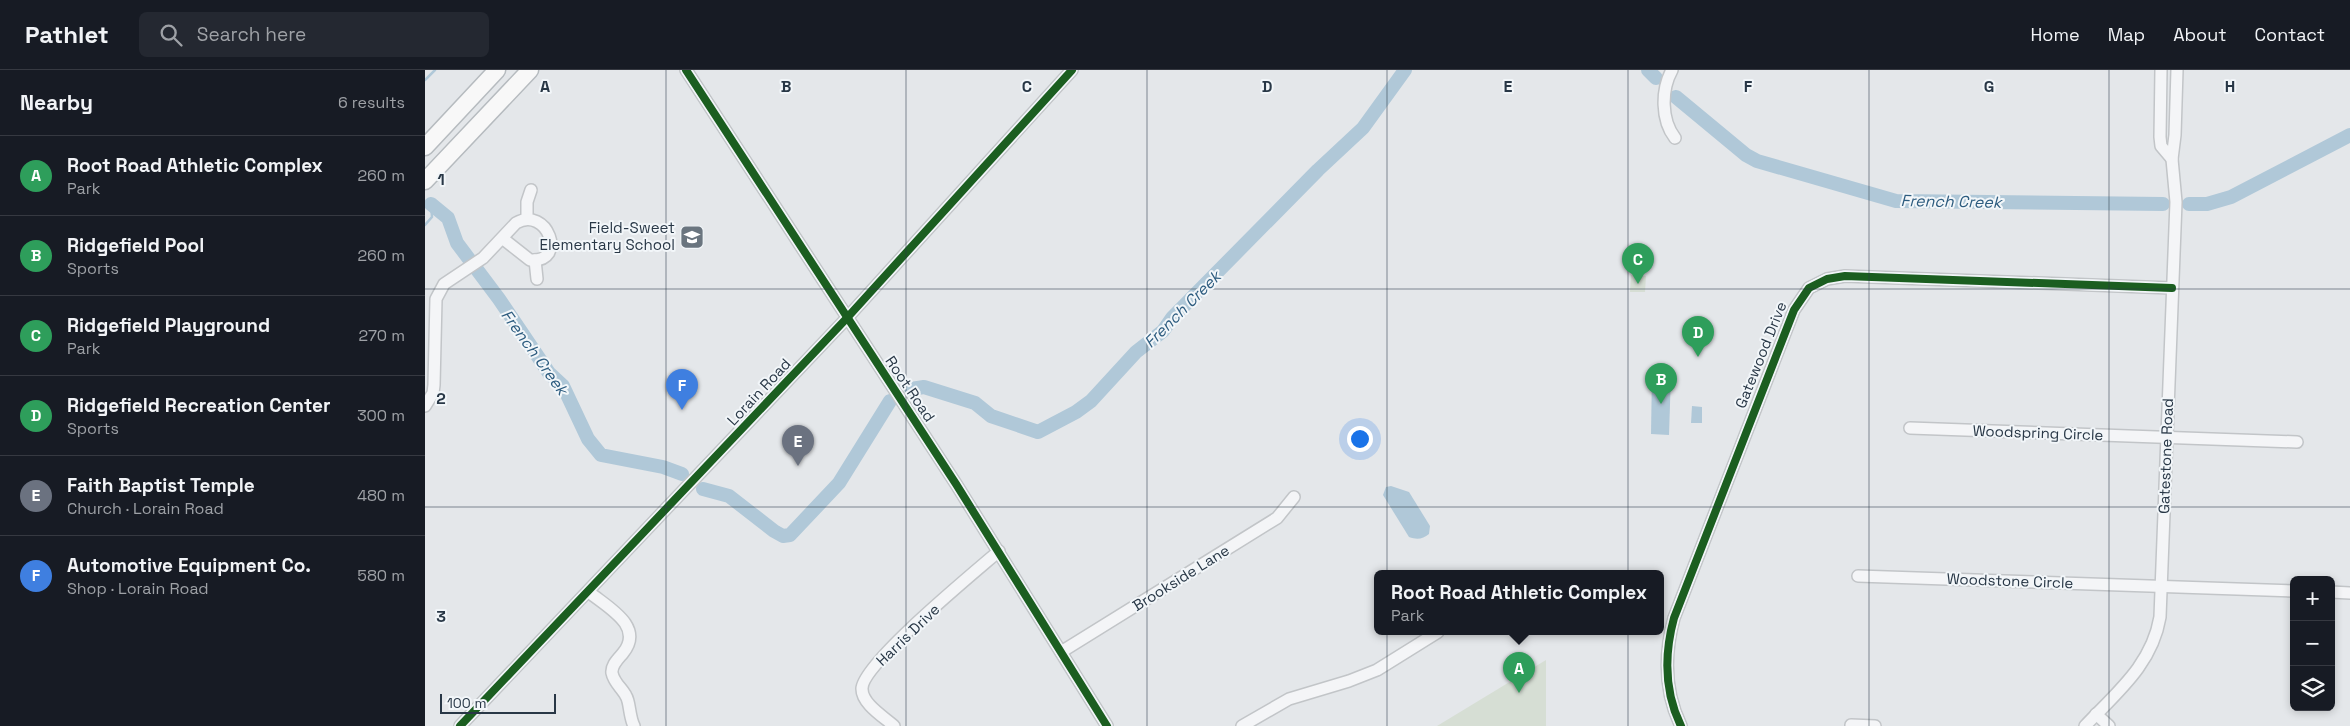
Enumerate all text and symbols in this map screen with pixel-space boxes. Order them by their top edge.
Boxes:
search box [139,12,489,57]
text: Pathlet [25,19,109,50]
icon: search [157,21,185,49]
text: Search here [197,22,306,47]
text: Home [2031,23,2080,46]
text: Map [2108,23,2145,46]
text: About [2173,23,2227,46]
text: Contact [2255,23,2325,46]
text: A [540,76,550,97]
text: B [781,76,791,97]
text: C [1022,76,1032,97]
text: D [1262,76,1272,97]
text: E [1504,76,1513,97]
text: F [1744,76,1753,97]
text: G [1984,76,1994,97]
text: H [2225,76,2235,97]
text: Nearby [20,89,93,116]
text: 6 results [338,92,405,113]
text: Root Road Athletic Complex [67,153,323,178]
text: A [31,165,41,186]
text: 260 m [357,165,405,186]
text: 1 [437,169,445,190]
text: Park [67,178,100,199]
water label: French Creek [1900,190,2004,213]
place label: Field-Sweet Elementary School [539,218,675,254]
school or university icon: Field-Sweet Elementary School [679,224,705,250]
text: Ridgefield Pool [67,233,204,258]
pin: C [1622,243,1654,284]
text: B [31,245,41,266]
text: 260 m [357,245,405,266]
text: Sports [67,258,119,279]
water label: French Creek [1139,265,1227,352]
street label: Gatewood Drive [1731,299,1791,411]
water label: French Creek [496,305,574,401]
text: Ridgefield Playground [67,313,270,338]
pin: D [1682,316,1714,357]
text: C [31,325,41,346]
text: 270 m [358,325,405,346]
text: Park [67,338,100,359]
street label: Root Road [881,352,939,425]
street label: Lorain Road [723,354,795,429]
pin: B [1645,363,1677,404]
pin: F [666,369,698,410]
text: 2 [436,388,446,409]
text: Ridgefield Recreation Center [67,393,331,418]
street label: Gatestone Road [2154,398,2177,514]
text: D [31,405,41,426]
text: 300 m [357,405,405,426]
text: Sports [67,418,119,439]
street label: Woodspring Circle [1972,421,2104,444]
pin: E [782,425,814,466]
your location [1347,426,1373,452]
text: Faith Baptist Temple [67,473,255,498]
text: E [32,485,40,506]
text: 480 m [357,485,405,506]
text: Church · Lorain Road [67,498,224,519]
street label: Brookside Lane [1129,540,1233,615]
text: Automotive Equipment Co. [67,553,311,578]
text: F [32,565,40,586]
text: 580 m [357,565,405,586]
street label: Woodstone Circle [1946,569,2074,592]
popup [1374,570,1664,635]
map controls [2290,576,2335,711]
button: + [2290,576,2335,621]
text: Shop · Lorain Road [67,578,209,599]
text: Root Road Athletic Complex [1391,580,1647,605]
street label: Harris Drive [872,600,944,670]
text: Park [1391,605,1424,626]
text: 3 [436,606,446,627]
button: − [2290,621,2335,666]
pin: A [1503,652,1535,693]
button: layers [2290,666,2335,711]
scale bar [440,691,556,714]
text: 100 m [447,694,486,712]

